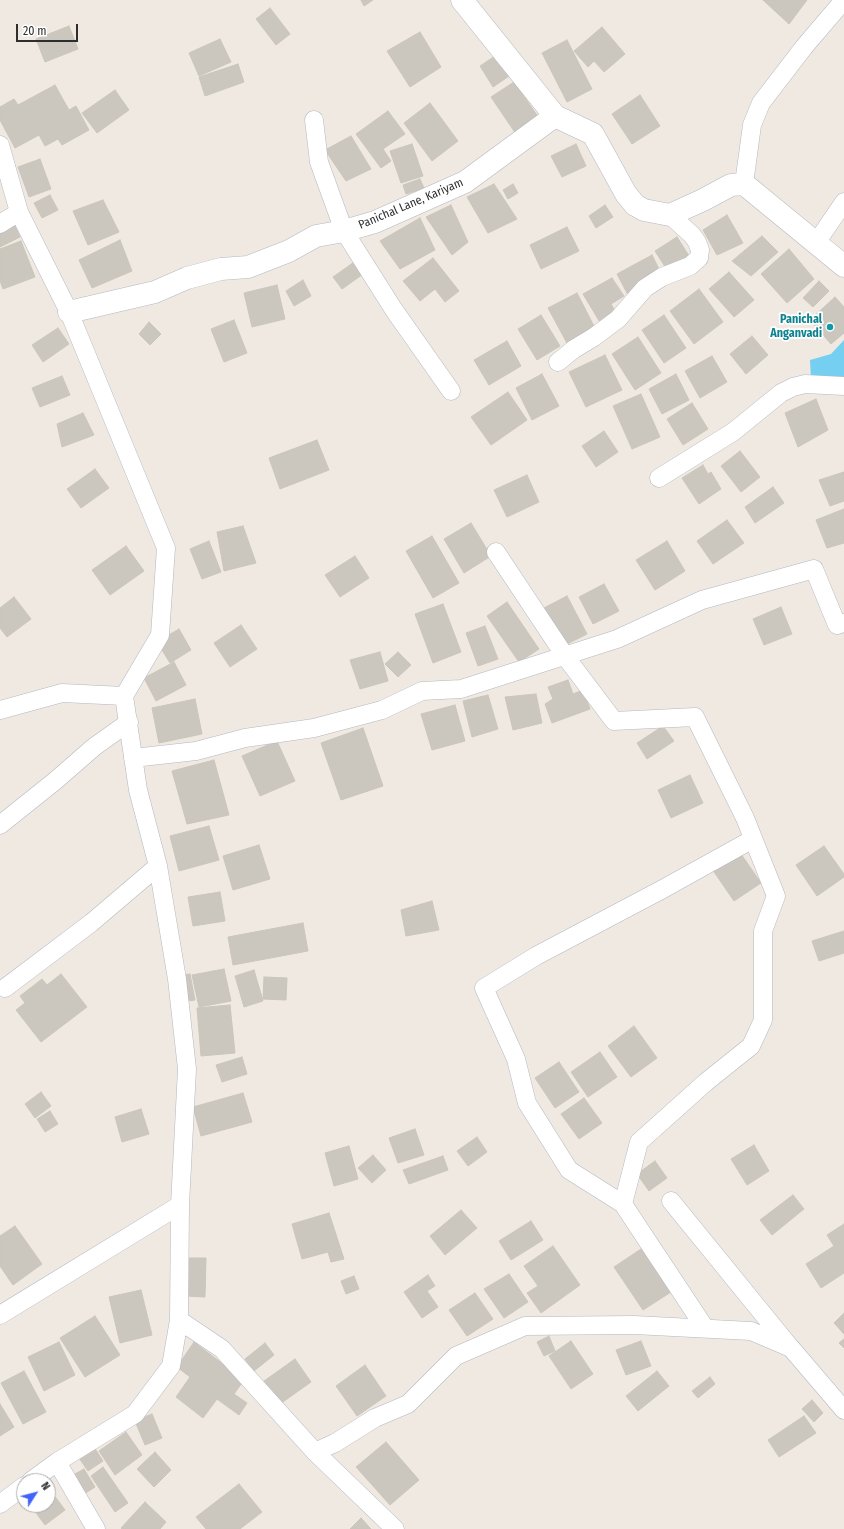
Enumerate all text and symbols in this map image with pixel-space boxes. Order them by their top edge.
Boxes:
scale bar [18,16,80,42]
text: 20 m [23,24,47,38]
street label: Panichal Lane, Kariyam [356,175,466,233]
place label: Panichal Anganvadi [770,313,822,341]
marker: Panichal Anganvadi [825,322,835,332]
north arrow [16,1473,56,1513]
text: N [38,1480,53,1493]

